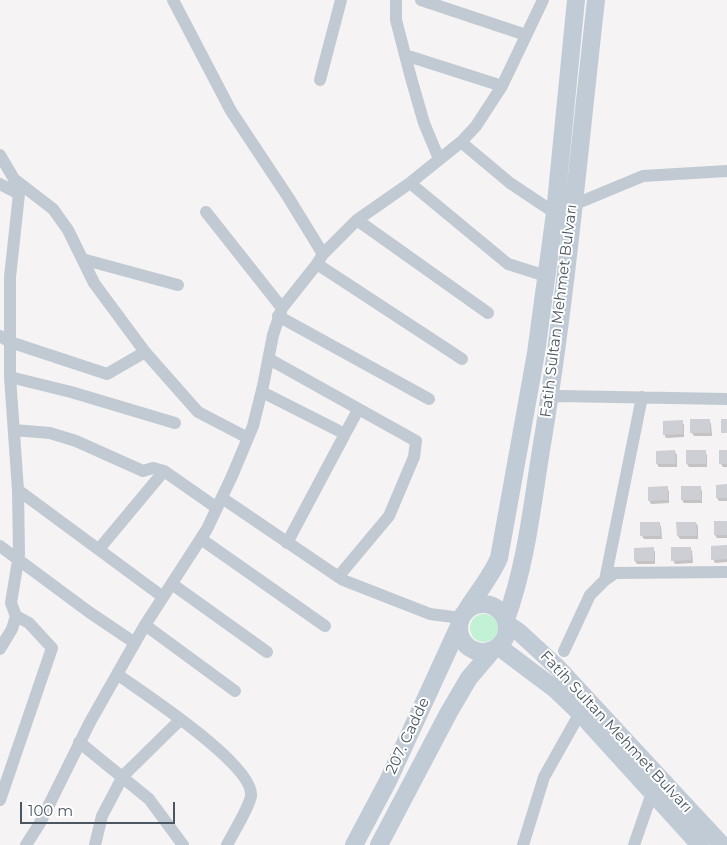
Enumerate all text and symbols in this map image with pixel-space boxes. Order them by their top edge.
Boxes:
street label: Fatih Sultan Mehmet Bulvarı [537,203,581,419]
street label: Fatih Sultan Mehmet Bulvarı [536,647,696,817]
street label: 207. Cadde [382,695,434,777]
scale bar [22,792,178,824]
text: 100 m [28,801,73,820]

